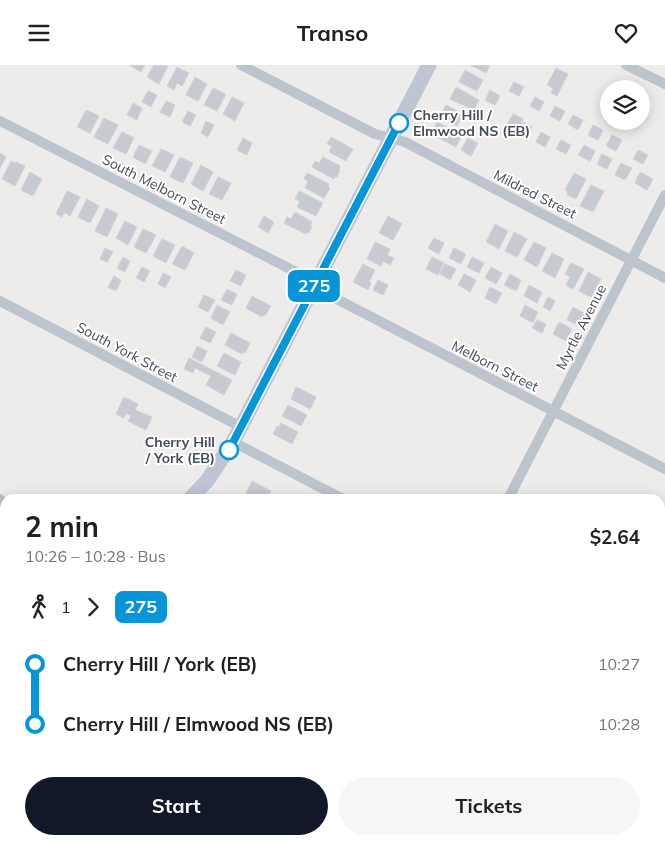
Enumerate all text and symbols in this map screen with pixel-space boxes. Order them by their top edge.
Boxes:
icon: menu [25,19,53,47]
text: Transo [297,19,368,47]
icon: heart [612,19,640,47]
map controls [600,80,650,130]
button: layers [600,80,650,130]
place label: Cherry Hill / Elmwood NS (EB) [413,106,530,140]
marker: Cherry Hill / Elmwood NS (EB) [389,113,409,133]
street label: South Melborn Street [99,150,229,228]
street label: Mildred Street [491,165,579,223]
line badge: 275 [285,270,343,302]
text: 275 [298,274,330,297]
street label: Myrtle Avenue [552,281,610,373]
street label: South York Street [74,318,181,386]
street label: Melborn Street [449,336,541,396]
place label: Cherry Hill / York (EB) [145,433,215,467]
marker: Cherry Hill / York (EB) [219,440,239,460]
text: 2 min [25,509,99,544]
text: $2.64 [590,525,640,549]
text: 10:26 – 10:28 · Bus [25,546,166,566]
icon: walk [25,593,53,621]
icon: forward [79,593,107,621]
text: 275 [125,595,157,618]
text: 1 [61,597,71,617]
text: Cherry Hill / York (EB) [63,652,258,676]
text: 10:27 [598,654,640,674]
text: Cherry Hill / Elmwood NS (EB) [63,712,334,736]
text: 10:28 [598,714,640,734]
button: Start [25,777,328,835]
button: Tickets [338,777,640,835]

